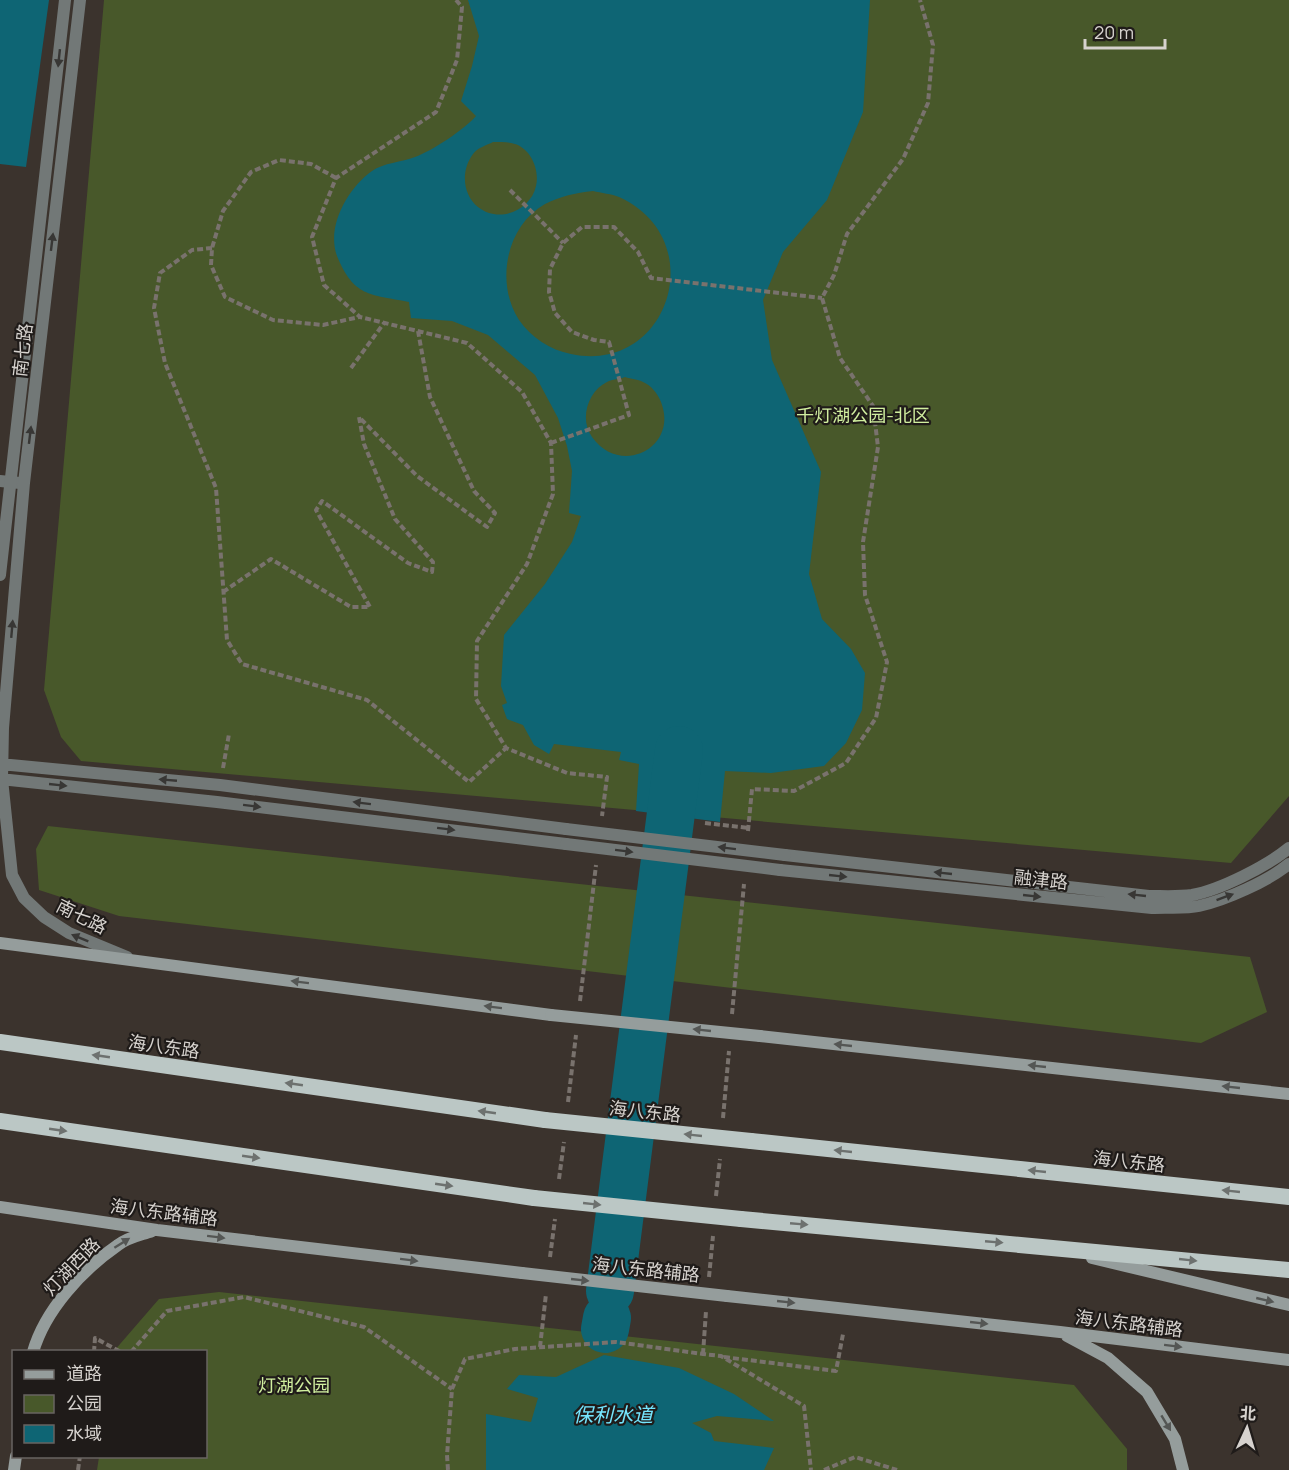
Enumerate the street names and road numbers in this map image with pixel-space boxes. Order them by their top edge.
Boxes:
street label: 南七路 [7,322,37,378]
street label: 融津路 [1013,864,1069,894]
street label: 南七路 [52,893,112,939]
street label: 海八东路 [127,1029,201,1063]
street label: 海八东路 [608,1095,682,1127]
street label: 海八东路 [1092,1145,1166,1177]
street label: 海八东路辅路 [109,1194,219,1230]
street label: 灯湖西路 [37,1232,105,1300]
street label: 海八东路辅路 [591,1251,701,1287]
street label: 海八东路辅路 [1074,1305,1184,1341]

